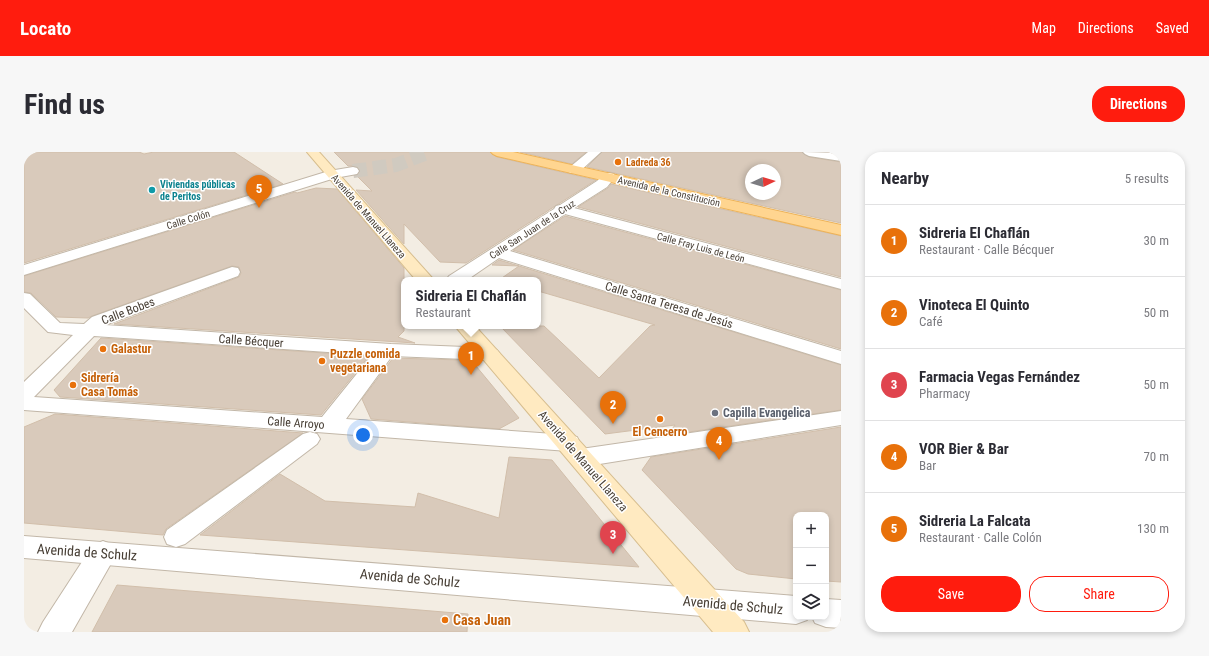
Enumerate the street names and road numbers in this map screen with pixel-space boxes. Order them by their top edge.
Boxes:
street label: Avenida de Manuel Llaneza [329,172,408,261]
street label: Avenida de la Constitución [617,174,721,209]
street label: Calle San Juan de la Cruz [487,198,577,261]
street label: Calle Colón [165,208,211,231]
street label: Calle Fray Luis de León [656,230,746,265]
street label: Calle Santa Teresa de Jesús [603,279,735,331]
street label: Calle Bobes [99,294,157,328]
street label: Calle Bécquer [218,332,284,350]
street label: Avenida de Manuel Llaneza [535,408,631,514]
street label: Calle Arroyo [267,414,325,432]
street label: Avenida de Schulz [36,541,138,563]
street label: Avenida de Schulz [359,566,461,590]
street label: Avenida de Schulz [682,593,784,617]

